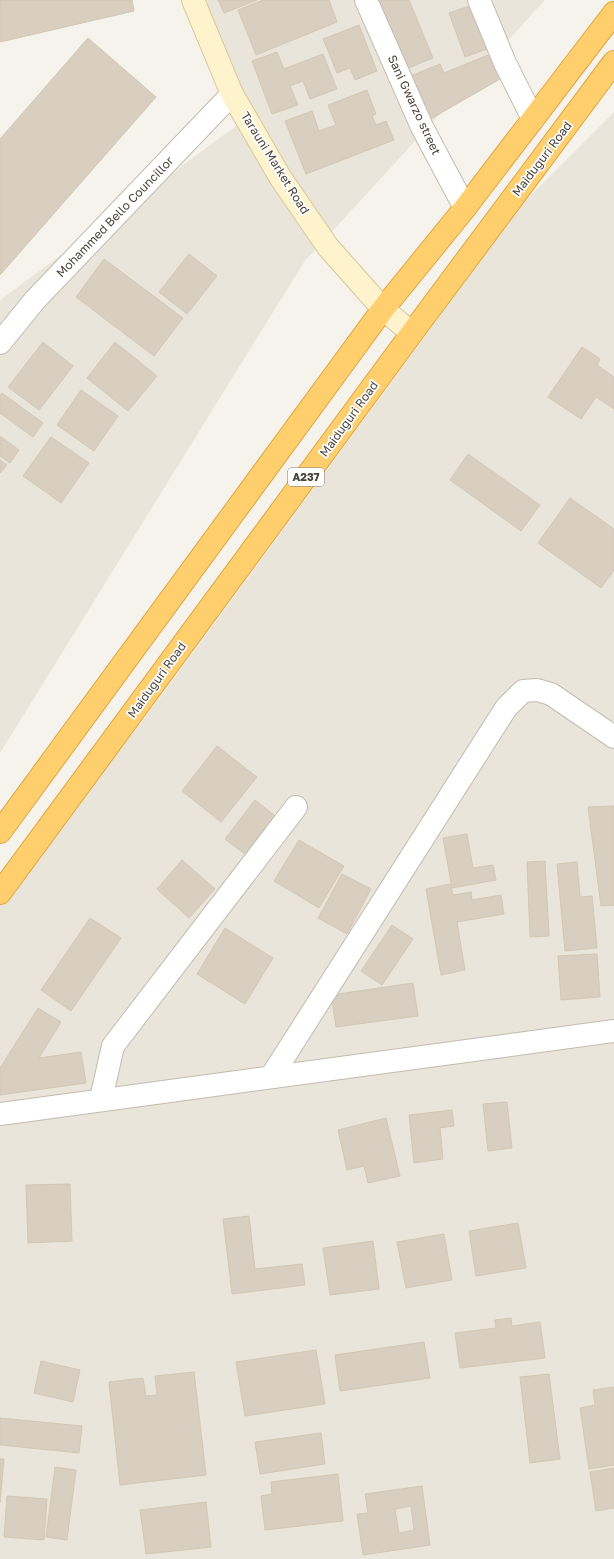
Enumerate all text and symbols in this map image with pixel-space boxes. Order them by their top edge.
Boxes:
street label: Sani Gwarzo street [385,53,444,157]
street label: Tarauni Market Road [238,109,313,217]
street label: Maiduguri Road [509,118,575,199]
street label: Mohammed Bello Councillor [53,153,177,280]
street label: Maiduguri Road [316,378,381,459]
road number: A237 [288,468,324,486]
street label: Maiduguri Road [124,639,189,720]

